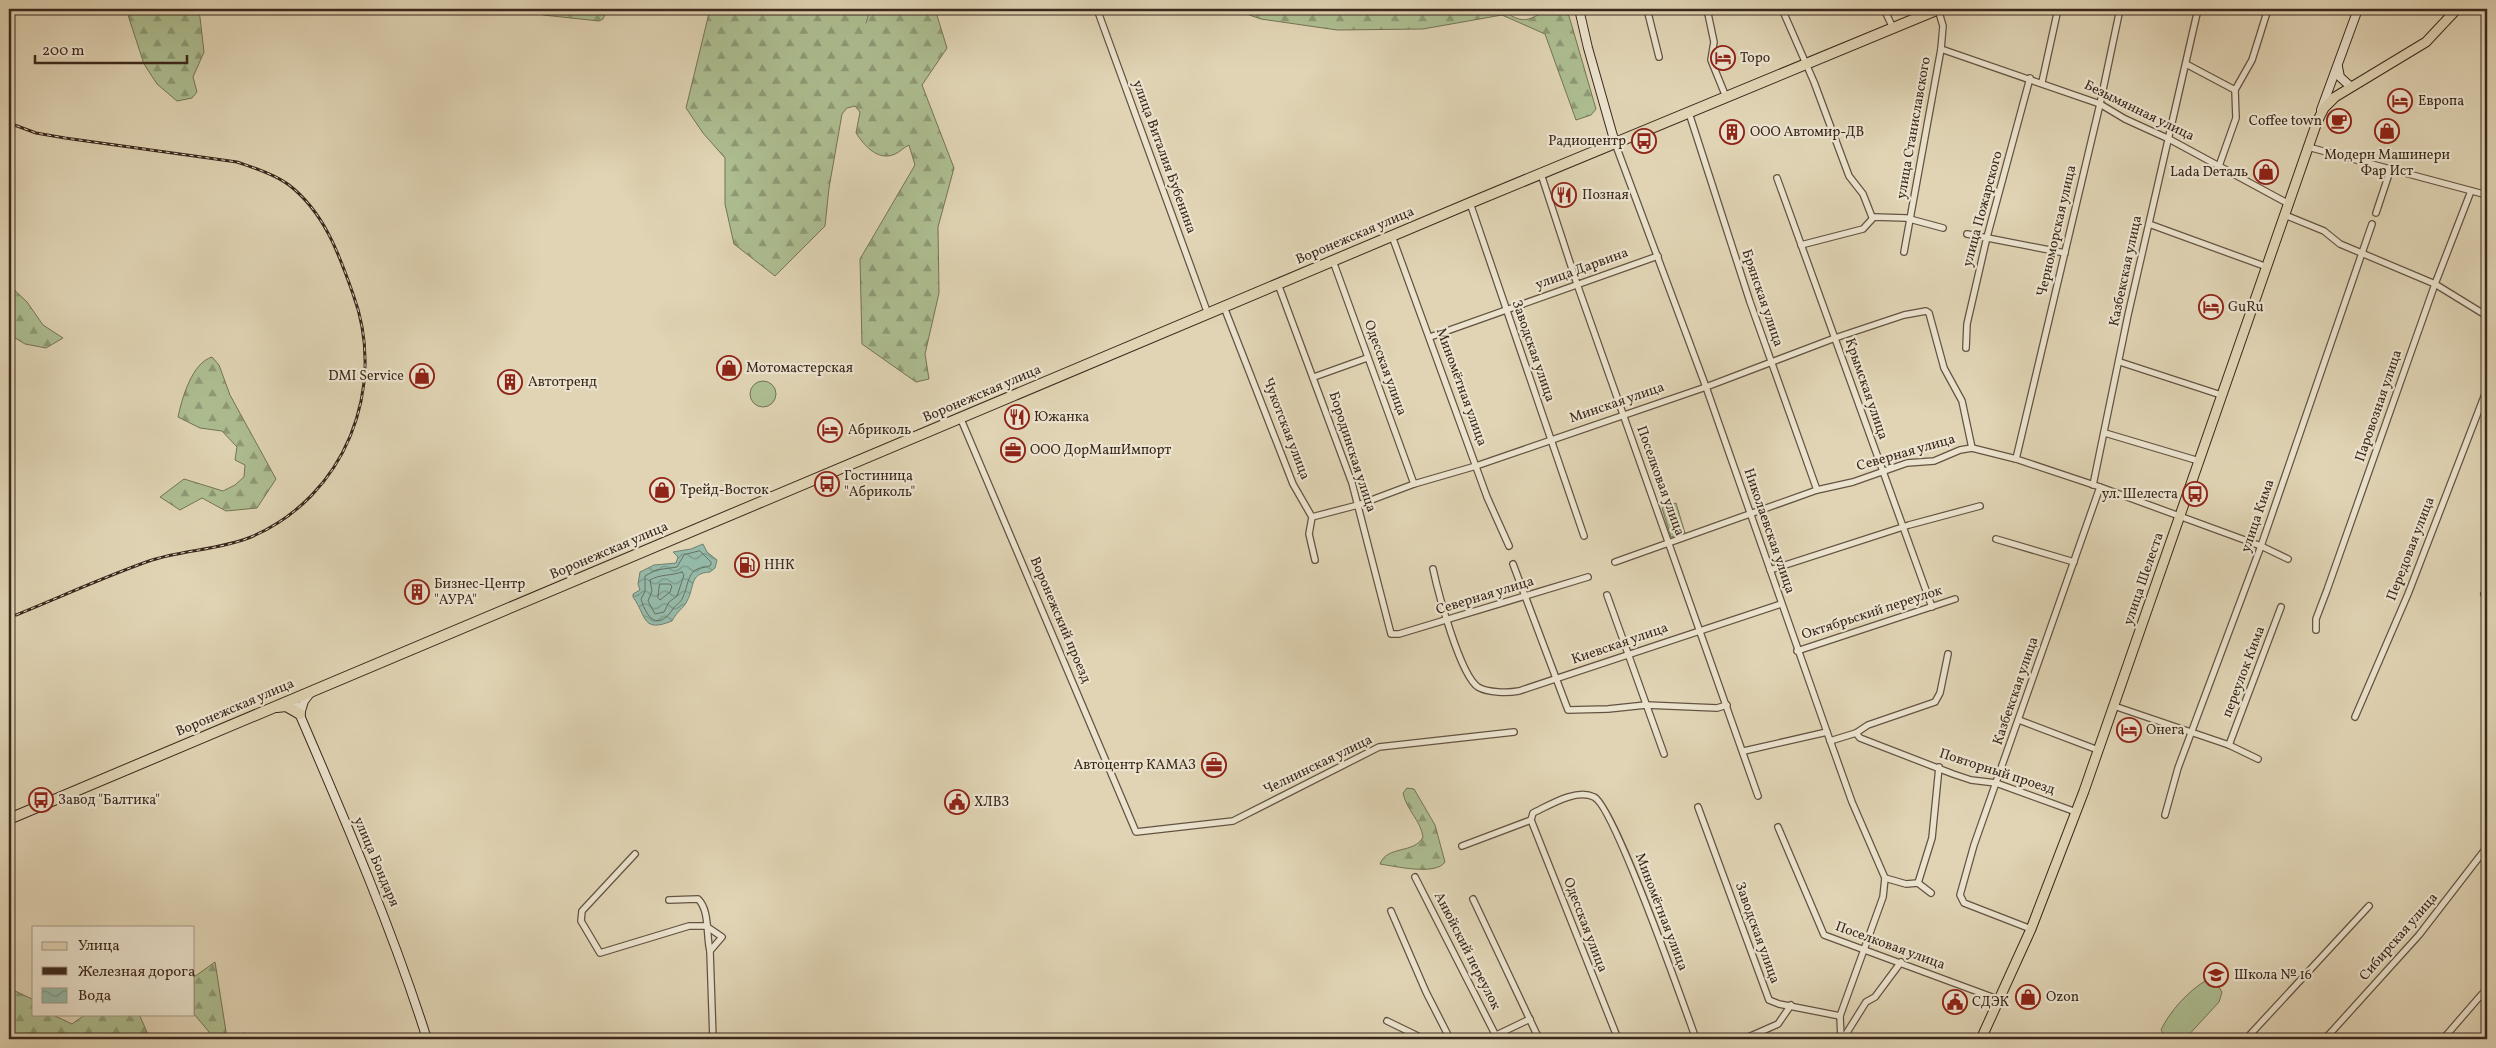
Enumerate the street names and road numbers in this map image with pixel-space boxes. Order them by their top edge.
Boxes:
street label: улица Станиславского [1892,56,1936,200]
street label: Безымянная улица [2081,76,2197,146]
street label: улица Виталия Бубенина [1127,78,1201,236]
street label: улица Пожарского [1958,149,2008,269]
street label: Черноморская улица [2033,163,2081,299]
street label: Воронежская улица [1293,202,1417,270]
street label: Казбекская улица [2105,214,2147,328]
street label: улица Дарвина [1533,243,1631,295]
street label: Брянская улица [1736,247,1788,349]
street label: Заводская улица [1507,297,1559,405]
street label: Одесская улица [1359,318,1411,418]
street label: Миномётная улица [1431,325,1491,449]
street label: Крымская улица [1840,336,1892,442]
street label: Паровозная улица [2351,347,2407,464]
street label: Воронежская улица [920,360,1044,428]
street label: Чукотская улица [1258,375,1314,483]
street label: Минская улица [1567,378,1667,428]
street label: Бородинская улица [1324,389,1380,515]
street label: Поселковая улица [1631,423,1689,539]
street label: Северная улица [1855,430,1958,476]
street label: Николаевская улица [1739,466,1799,596]
street label: улица Кима [2237,477,2279,555]
street label: Передовая улица [2382,494,2440,604]
street label: Воронежская улица [547,517,671,585]
street label: улица Шелеста [2119,530,2169,628]
street label: Воронежский проезд [1025,554,1095,686]
street label: Северная улица [1434,572,1536,620]
street label: Октябрьский переулок [1799,581,1945,645]
street label: Киевская улица [1569,619,1671,669]
street label: переулок Кима [2218,624,2270,720]
street label: Казбекская улица [1989,634,2043,748]
street label: Воронежская улица [173,674,297,742]
street label: Челнинская улица [1260,730,1376,800]
street label: Повторный проезд [1937,744,2057,800]
street label: улица Бондаря [348,814,404,910]
street label: Миномётная улица [1630,850,1692,974]
street label: Одесская улица [1558,875,1612,975]
street label: Заводская улица [1730,880,1784,986]
street label: Анюйский переулок [1429,889,1505,1014]
street label: Сибирская улица [2355,889,2443,985]
street label: Поселковая улица [1832,917,1948,975]

